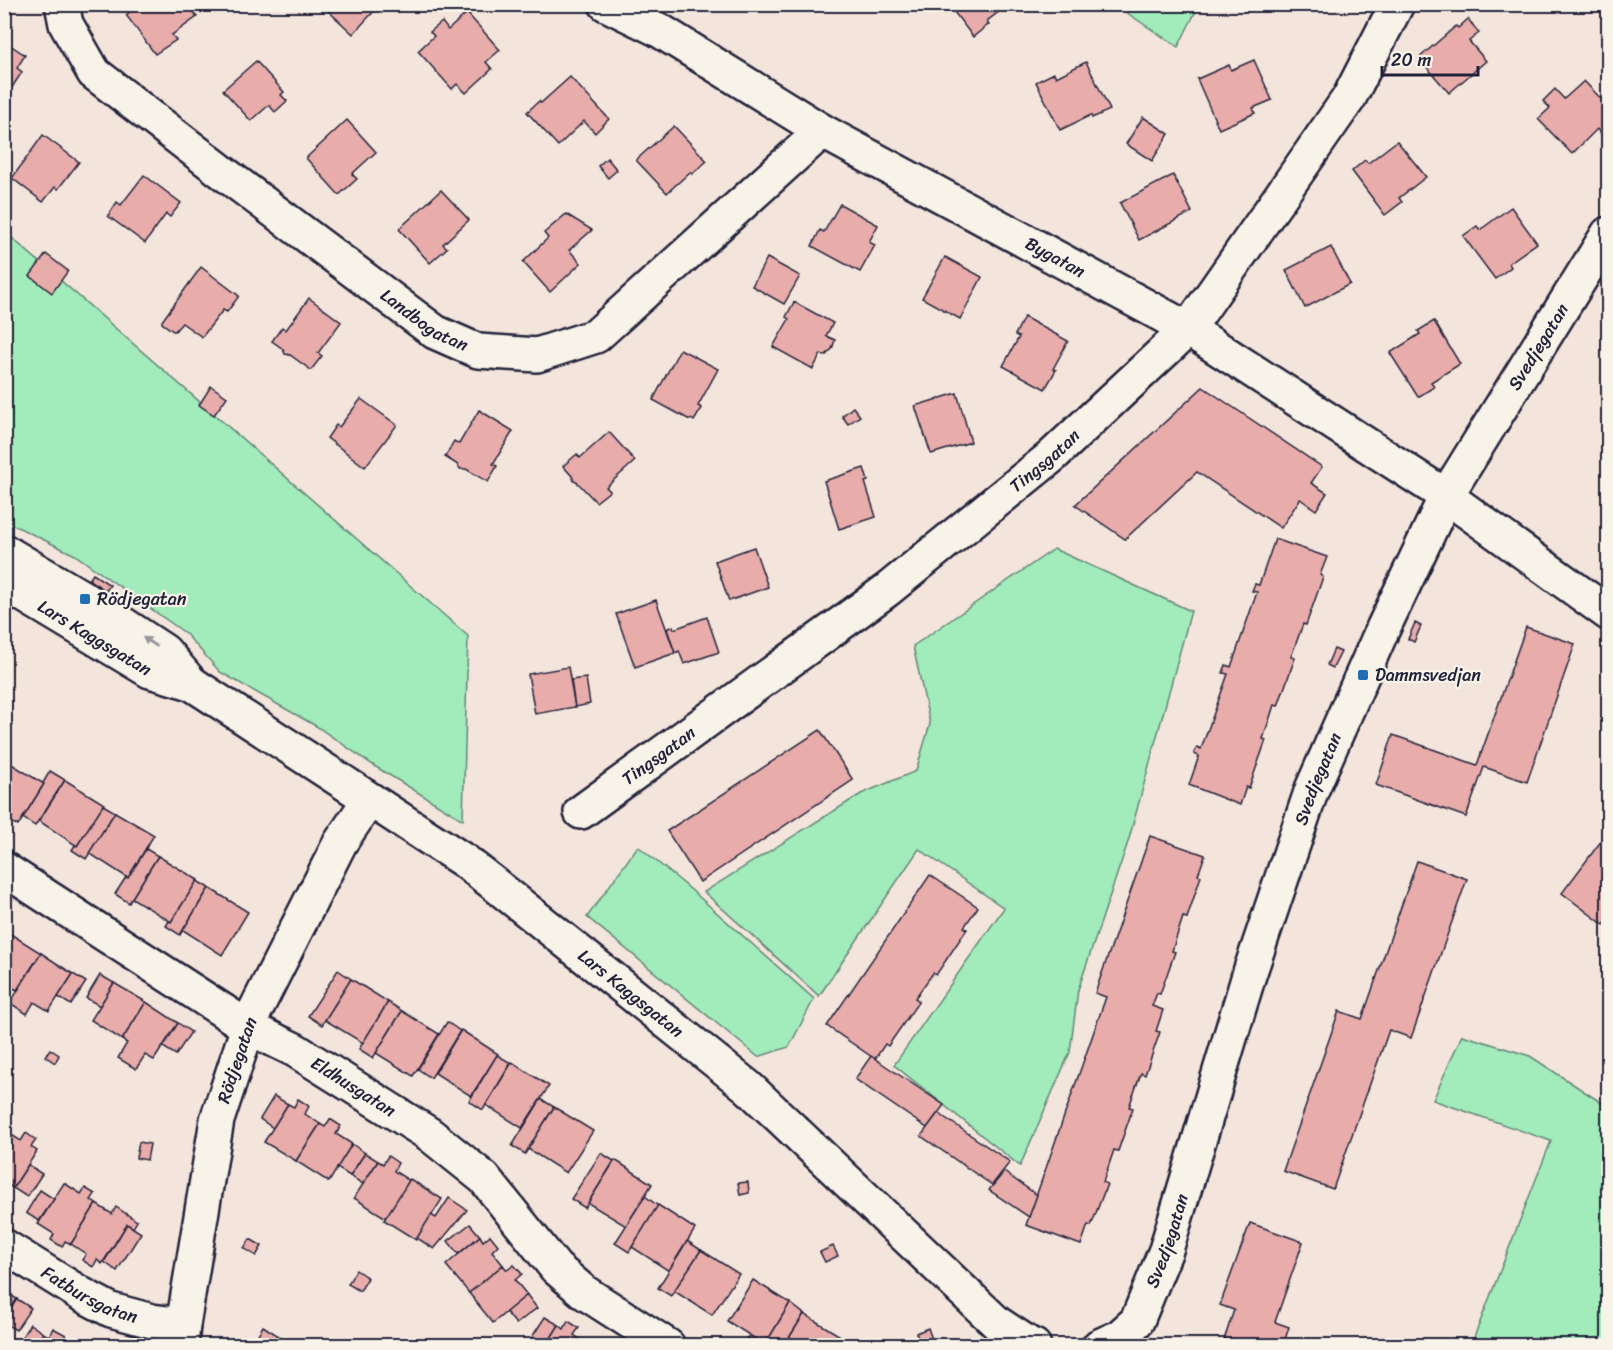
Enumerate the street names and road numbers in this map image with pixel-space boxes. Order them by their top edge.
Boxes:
street label: Bygatan [1019,228,1092,287]
street label: Landbogatan [373,280,474,361]
street label: Svedjegatan [1499,297,1578,397]
street label: Tingsgatan [1002,421,1088,501]
street label: Lars Kaggsgatan [31,591,159,685]
street label: Tingsgatan [614,717,703,794]
street label: Svedjegatan [1285,727,1351,829]
street label: Lars Kaggsgatan [570,940,691,1046]
street label: Rödjegatan [208,1012,267,1108]
street label: Eldhusgatan [304,1048,403,1126]
street label: Svedjegatan [1136,1189,1198,1293]
street label: Fatbursgatan [35,1257,142,1333]

